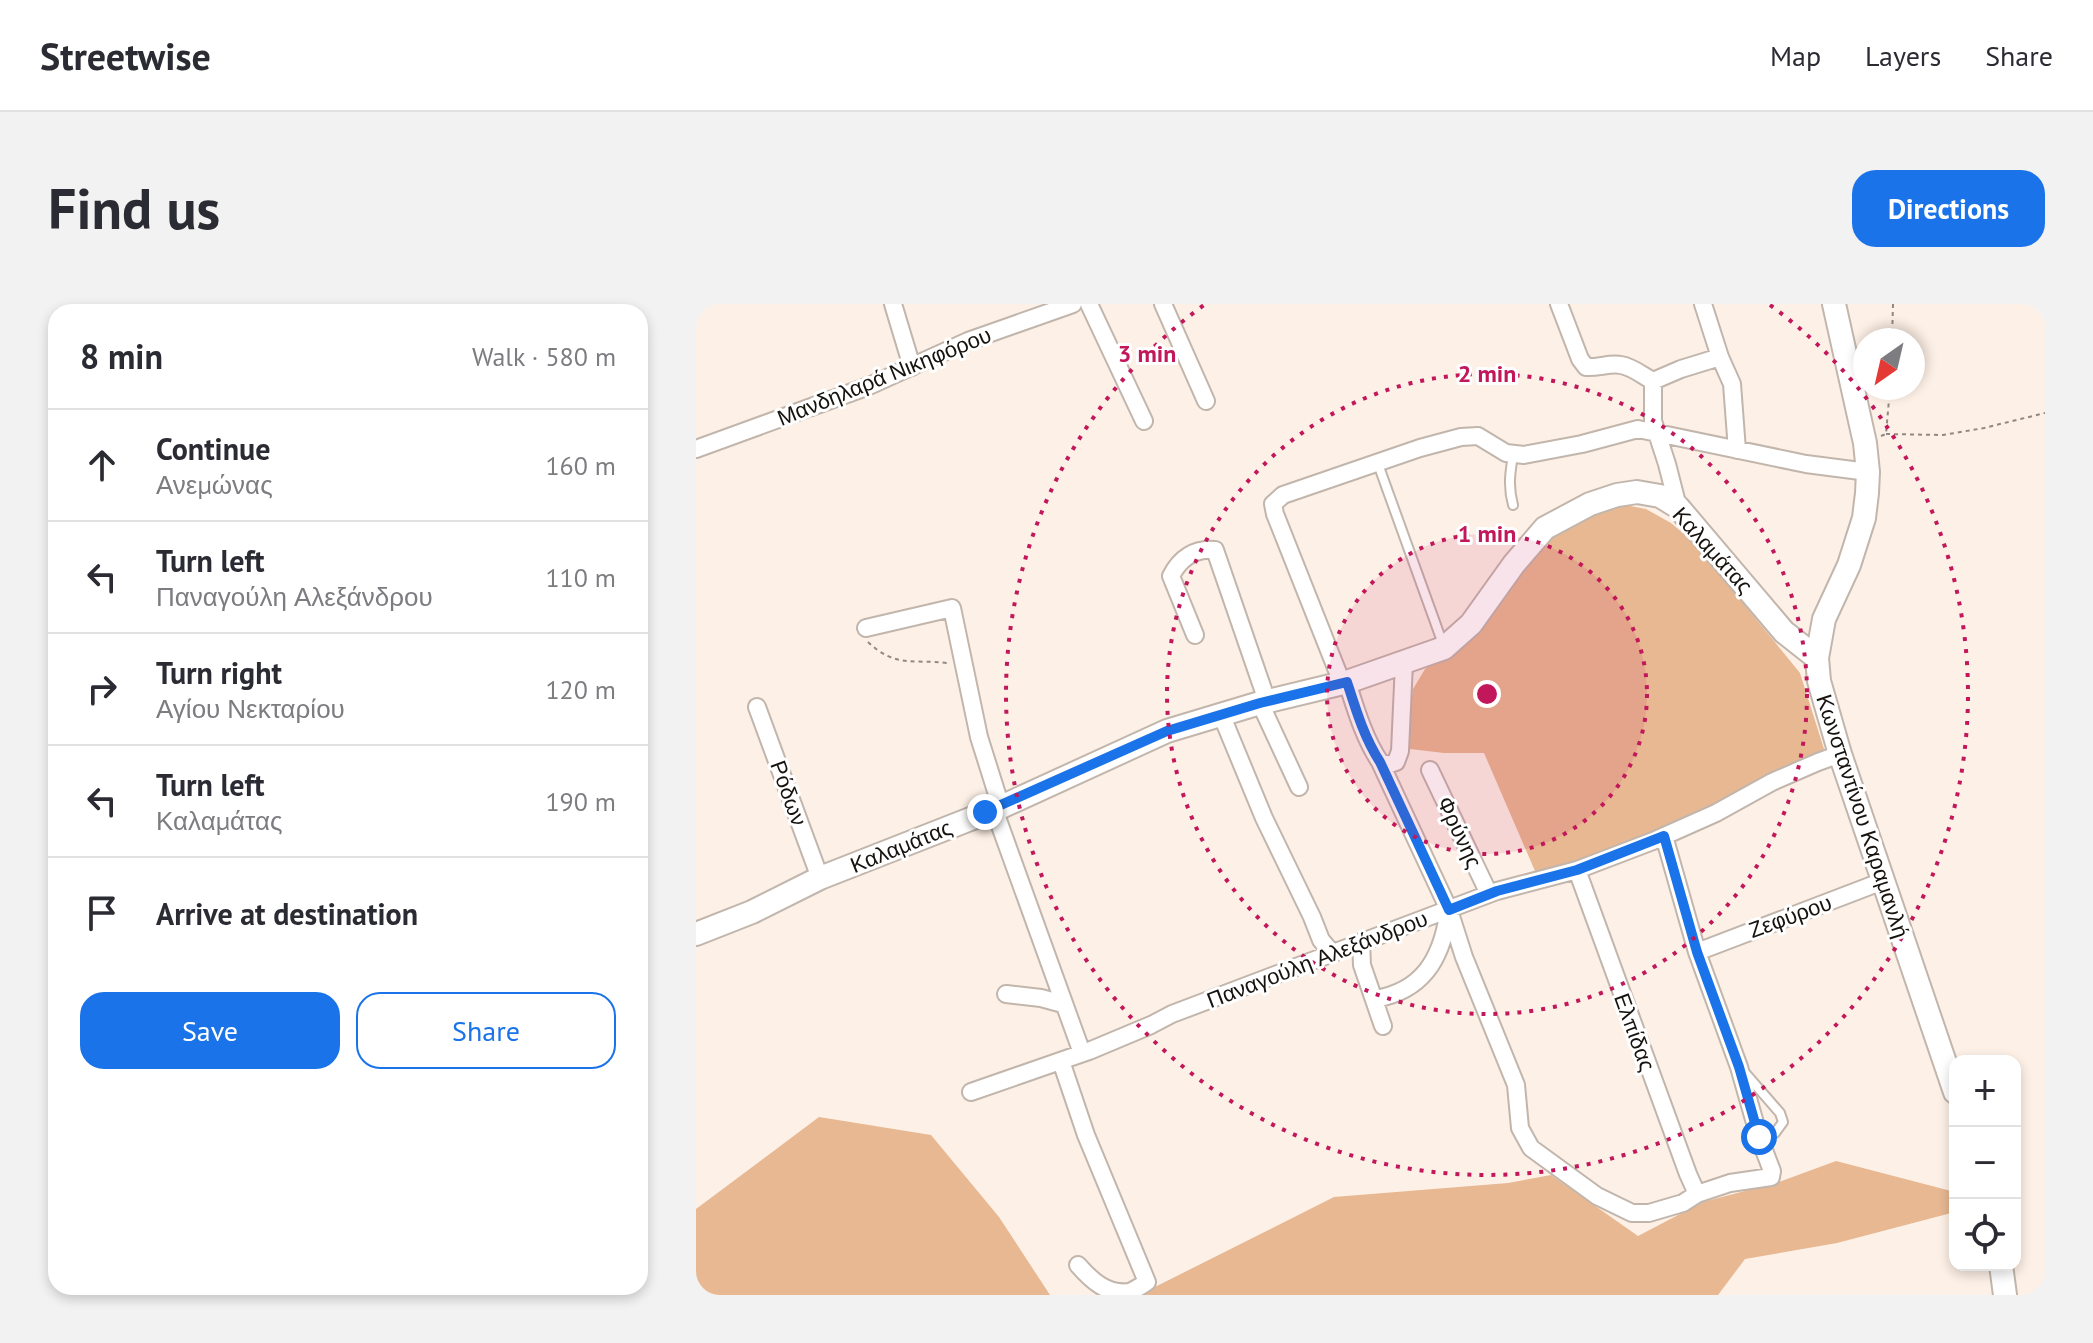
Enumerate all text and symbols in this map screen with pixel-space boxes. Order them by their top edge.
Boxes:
text: Streetwise [40,31,211,80]
text: Map [1770,37,1821,74]
text: Layers [1865,37,1941,74]
text: Share [1985,37,2053,74]
button: Directions [1852,170,2045,247]
text: Find us [48,172,220,244]
street label: Μανδηλαρά Νικηφόρου [773,320,995,432]
north arrow [1853,328,1925,400]
text: 8 min [80,334,163,378]
text: 3 min [1118,338,1176,369]
text: Walk · 580 m [472,340,616,373]
text: 2 min [1458,358,1516,389]
text: Continue [156,429,270,468]
icon: ahead [80,443,124,487]
text: 160 m [545,449,616,482]
text: Ανεμώνας [156,468,273,501]
street label: Καλαμάτας [1667,501,1759,599]
text: 1 min [1458,518,1516,549]
text: Turn left [156,541,264,580]
icon: left [80,555,124,599]
text: 110 m [545,561,616,594]
text: Παναγούλη Αλεξάνδρου [156,580,433,613]
text: Turn right [156,653,282,692]
icon: right [80,667,124,711]
text: 120 m [545,673,616,706]
centre of rings [1473,680,1501,708]
street label: Κωνσταντίνου Καραμανλή [1810,691,1916,941]
text: Αγίου Νεκταρίου [156,692,345,725]
street label: Ρόδων [764,757,814,829]
text: Turn left [156,765,264,804]
icon: left [80,779,124,823]
text: 190 m [545,785,616,818]
street label: Φρύνης [1431,792,1489,872]
route end [967,794,1003,830]
text: Καλαμάτας [156,804,283,837]
street label: Καλαμάτας [846,813,956,879]
street label: Ζεφύρου [1745,888,1835,944]
icon: arrive [80,891,124,935]
text: Arrive at destination [156,894,418,933]
street label: Παναγούλη Αλεξάνδρου [1203,904,1431,1014]
street label: Ελπίδας [1608,989,1662,1075]
button: Save [80,992,340,1069]
button: Share [356,992,616,1069]
map controls [1949,1055,2021,1271]
button: + [1949,1055,2021,1127]
route start [1741,1119,1777,1155]
button: − [1949,1127,2021,1199]
button: locate [1949,1199,2021,1271]

